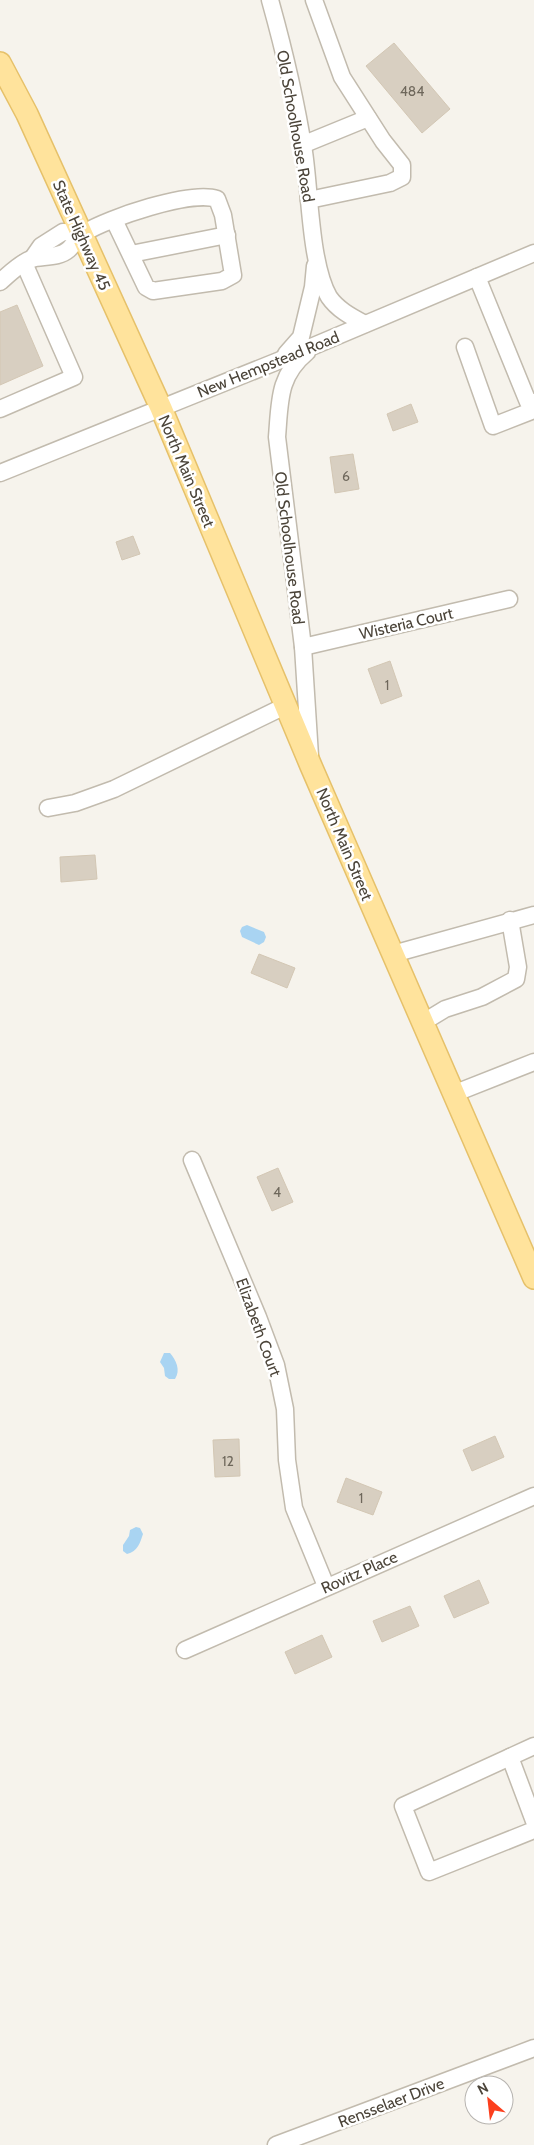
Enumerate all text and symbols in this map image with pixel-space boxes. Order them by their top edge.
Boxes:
street label: Old Schoolhouse Road [273,49,318,204]
house number: 484 [400,82,424,100]
street label: State Highway 45 [49,177,114,293]
street label: New Hempstead Road [194,327,342,402]
street label: North Main Street [154,412,219,531]
house number: 6 [342,467,350,485]
street label: Old Schoolhouse Road [271,470,308,626]
street label: Wisteria Court [357,603,455,643]
house number: 1 [385,676,389,694]
street label: North Main Street [312,785,377,904]
house number: 4 [273,1183,281,1201]
street label: Elizabeth Court [232,1275,285,1380]
house number: 12 [222,1452,234,1470]
house number: 1 [359,1489,363,1507]
street label: Rovitz Place [318,1547,400,1598]
street label: Rensselaer Drive [335,2074,447,2131]
north arrow [464,2075,514,2125]
text: N [474,2078,491,2099]

